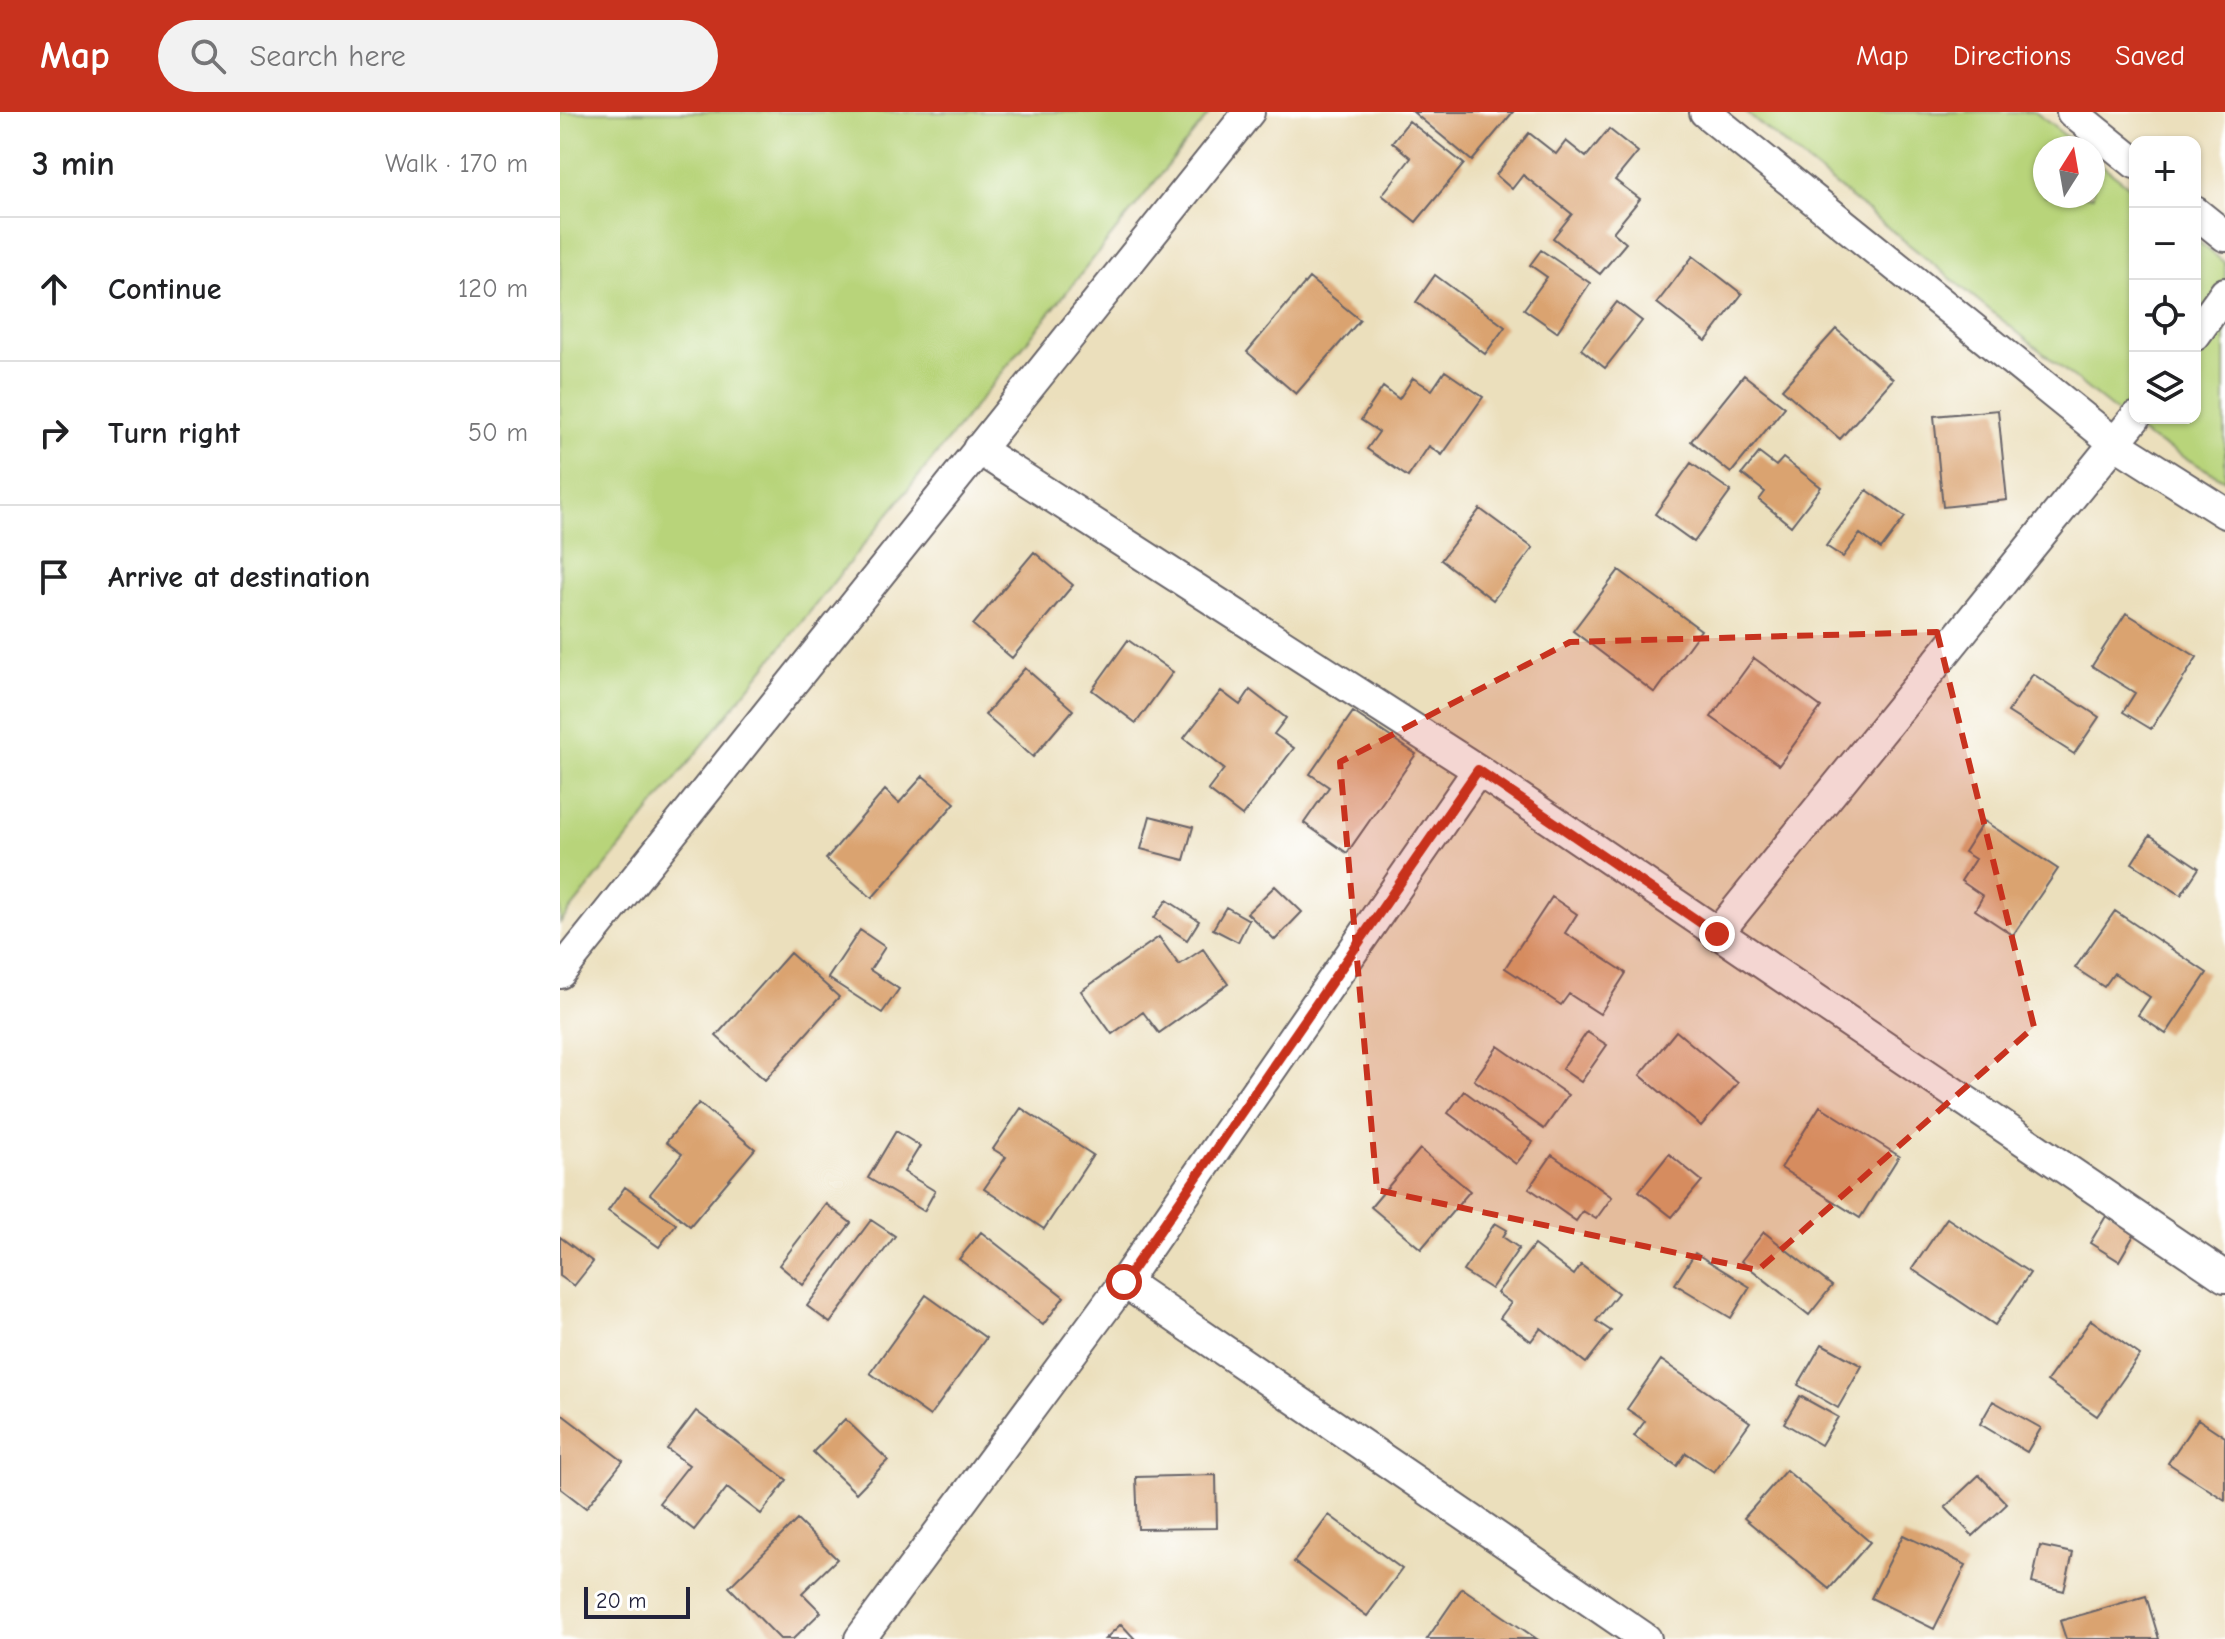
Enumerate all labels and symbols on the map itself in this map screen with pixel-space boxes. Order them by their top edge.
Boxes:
north arrow [2033,136,2105,208]
route end [1699,916,1735,952]
route start [1106,1264,1142,1300]
scale bar [584,1583,690,1619]

